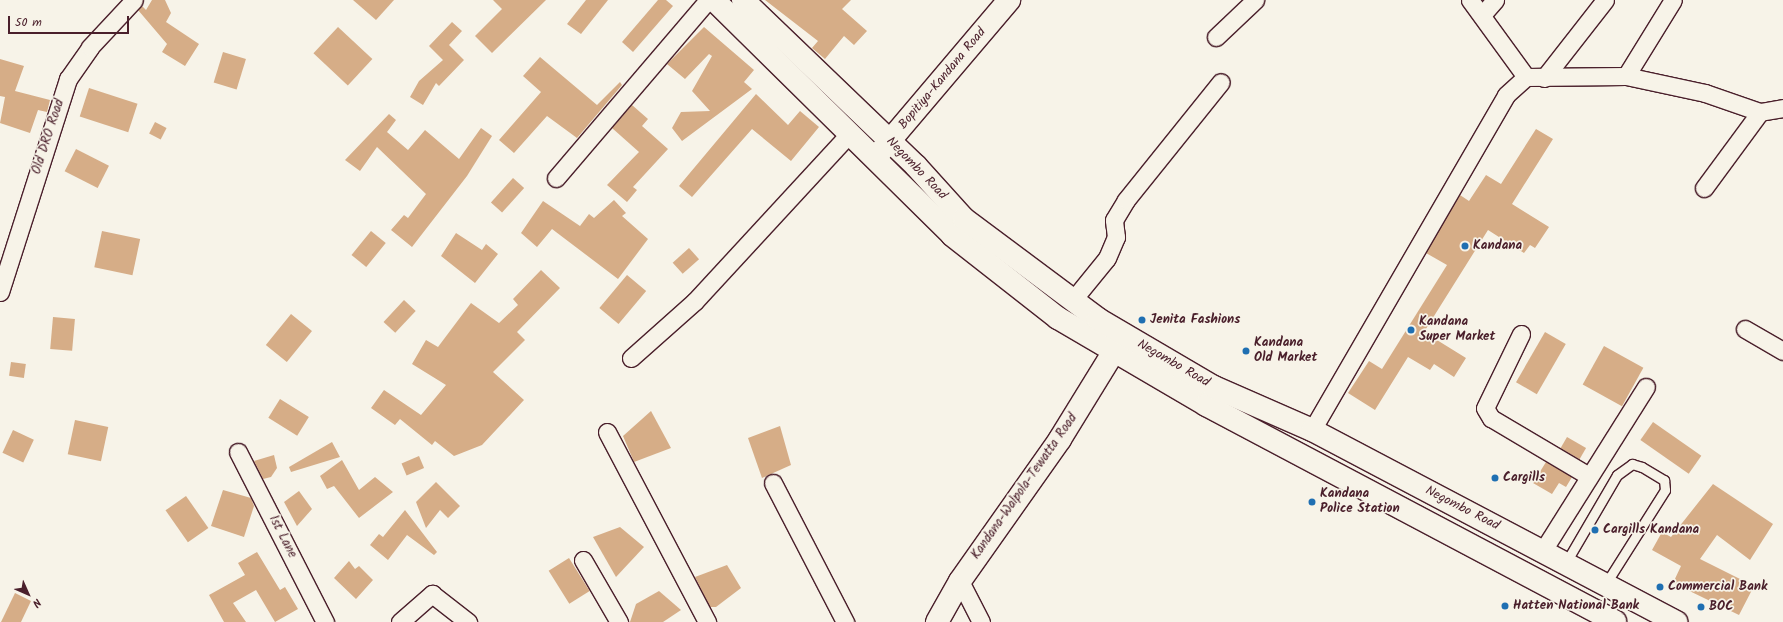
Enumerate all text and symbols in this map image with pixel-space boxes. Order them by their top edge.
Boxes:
scale bar [10,8,131,34]
text: 50 m [15,13,42,32]
street label: Bopitiya-Kandana Road [896,25,990,133]
street label: Old DRO Road [30,97,68,177]
street label: Negombo Road [882,134,950,204]
place label: Kandana [1473,238,1522,254]
marker: Kandana [1460,241,1470,251]
place label: Jenita Fashions [1150,312,1240,328]
marker: Jenita Fashions [1137,315,1147,325]
place label: Kandana Super Market [1419,315,1495,346]
marker: Kandana Super Market [1406,325,1416,335]
place label: Kandana Old Market [1254,336,1317,367]
street label: Negombo Road [1134,337,1212,391]
marker: Kandana Old Market [1241,346,1251,356]
street label: Kandana-Walpola-Tewatta Road [969,411,1081,563]
place label: Cargills [1503,470,1545,486]
marker: Cargills [1490,473,1500,483]
street label: Negombo Road [1422,484,1502,534]
place label: Kandana Police Station [1320,487,1400,518]
marker: Kandana Police Station [1307,497,1317,507]
street label: 1st Lane [265,513,299,561]
place label: Cargills Kandana [1603,522,1699,538]
marker: Cargills Kandana [1590,525,1600,535]
north arrow [8,574,48,614]
place label: Commercial Bank [1668,579,1767,595]
marker: Commercial Bank [1655,582,1665,592]
text: N [28,594,45,611]
place label: Hatten National Bank [1513,598,1639,614]
place label: BOC [1709,599,1733,615]
marker: Hatten National Bank [1500,601,1510,611]
marker: BOC [1696,602,1706,612]

